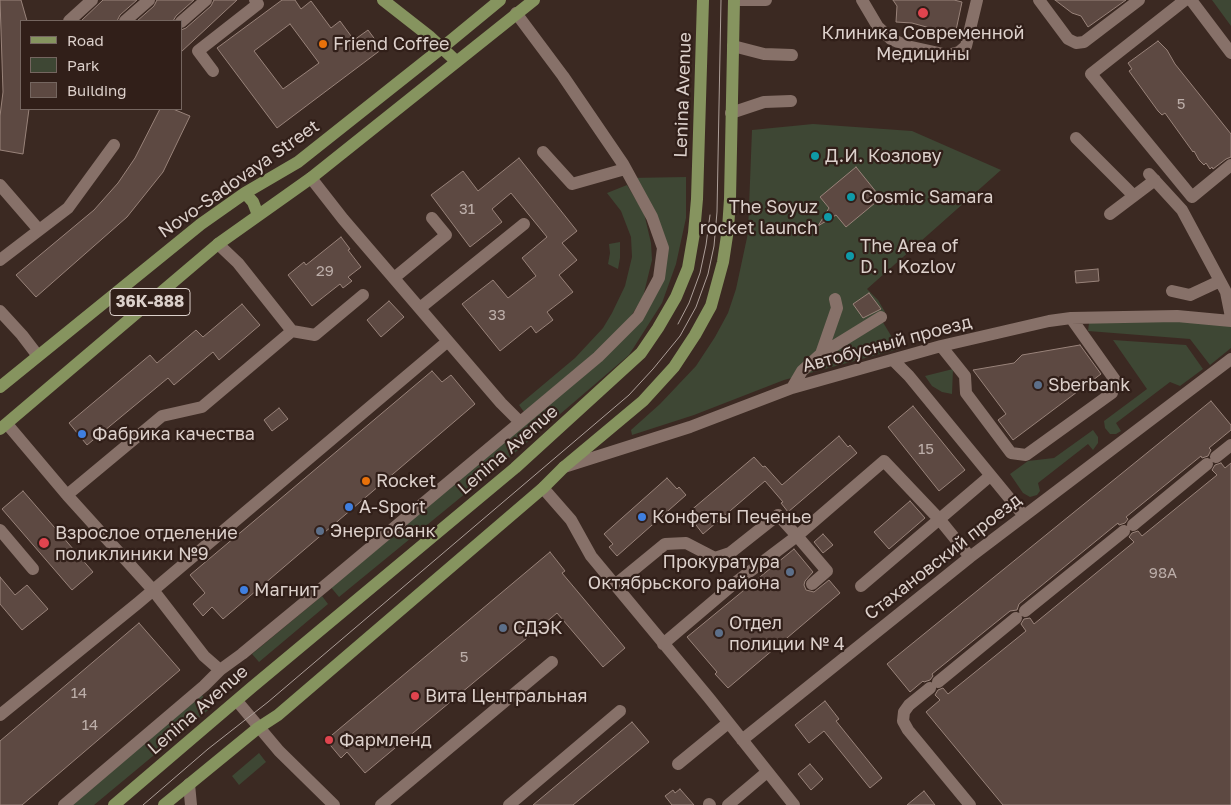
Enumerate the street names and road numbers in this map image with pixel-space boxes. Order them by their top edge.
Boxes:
street label: Lenina Avenue [670,32,696,158]
street label: Novo-Sadovaya Street [154,115,324,243]
road number: 36К-888 [110,288,190,316]
street label: Автобусный проезд [800,311,974,377]
street label: Lenina Avenue [453,401,563,499]
street label: Стахановский проезд [860,489,1026,625]
street label: Lenina Avenue [143,661,253,759]

